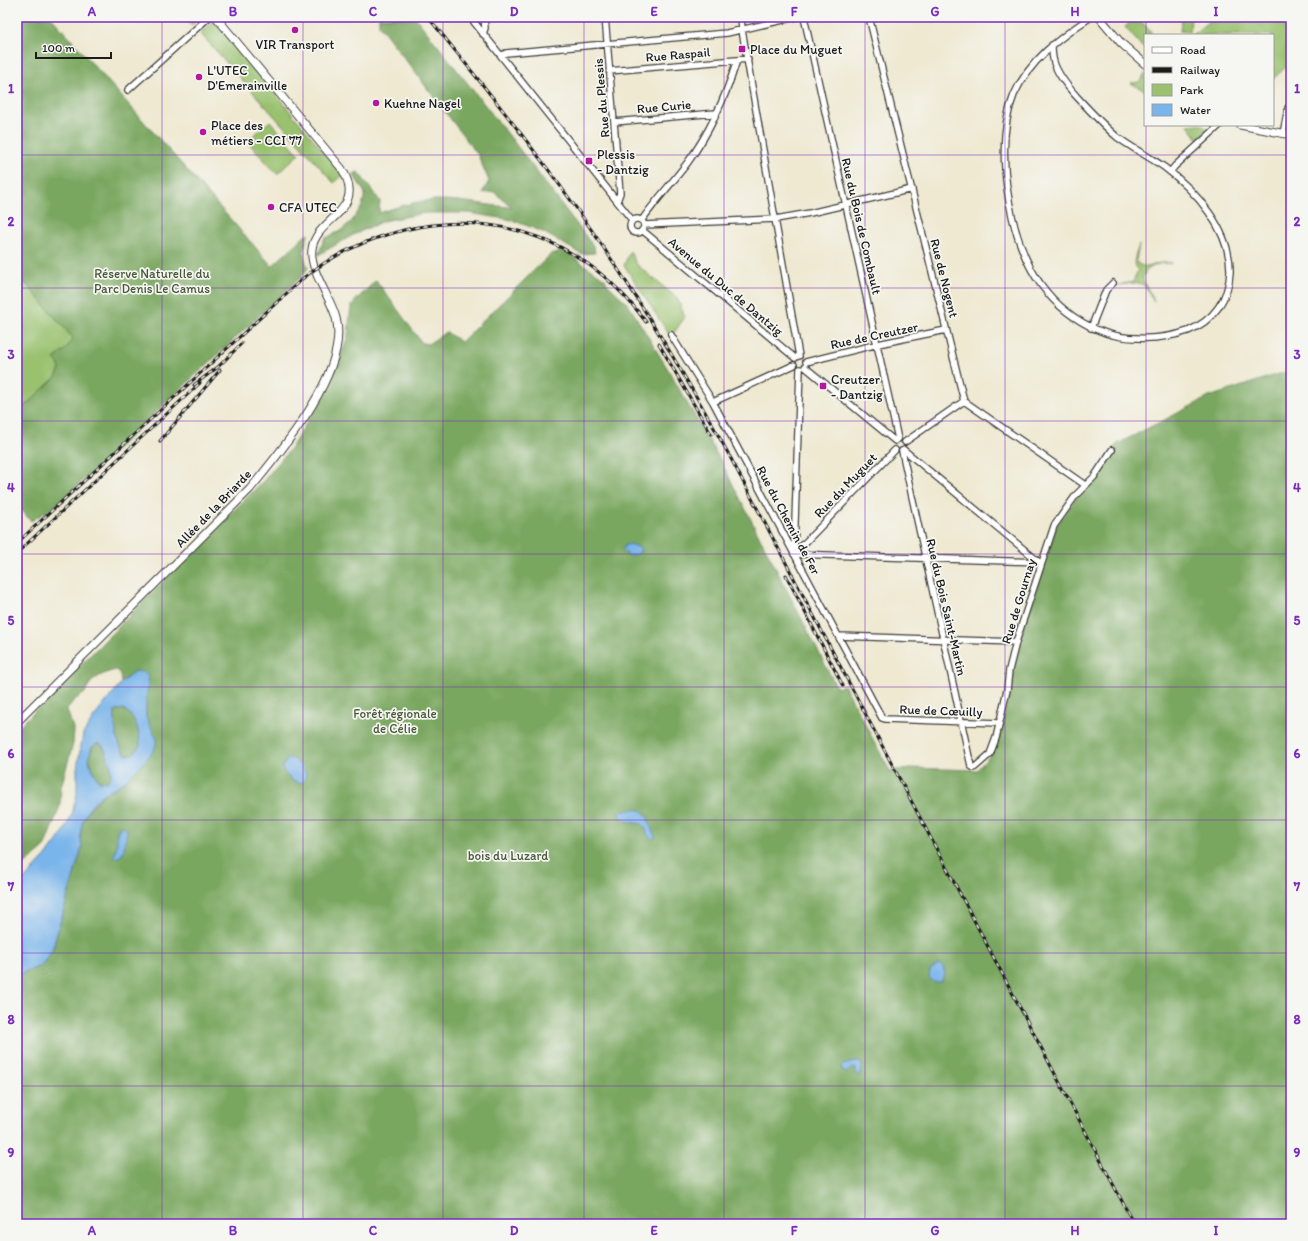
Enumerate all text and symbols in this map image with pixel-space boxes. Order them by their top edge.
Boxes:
text: A [87,4,97,19]
text: B [229,4,238,19]
text: C [369,4,378,19]
text: D [510,4,519,19]
text: E [650,4,658,19]
text: F [791,4,798,19]
text: G [931,4,940,19]
text: H [1071,4,1080,19]
text: I [1214,4,1219,19]
marker: VIR Transport [290,25,300,35]
scale bar [36,34,111,60]
legend [1144,34,1274,126]
place label: VIR Transport [256,37,334,52]
text: 100 m [42,41,75,55]
place label: Place du Muguet [750,42,843,57]
text: Road [1180,43,1206,57]
street label: Rue Raspail [645,44,711,65]
marker: Place du Muguet [737,44,747,54]
street label: Rue du Plessis [591,57,612,138]
place label: L'UTEC D'Emerainville [207,63,287,93]
text: Railway [1180,63,1220,77]
marker: L'UTEC D'Emerainville [194,72,204,82]
text: 1 [8,81,14,96]
text: 1 [1294,81,1300,96]
text: Park [1180,83,1204,97]
place label: Kuehne Nagel [384,96,461,111]
street label: Rue Curie [636,97,692,116]
marker: Kuehne Nagel [371,98,381,108]
text: Water [1180,103,1211,117]
place label: Place des métiers - CCI 77 [211,118,302,148]
marker: Place des métiers - CCI 77 [198,127,208,137]
place label: Plessis - Dantzig [597,147,649,177]
marker: Plessis - Dantzig [584,156,594,166]
street label: Rue du Bois de Combault [838,156,885,296]
place label: CFA UTEC [279,200,337,215]
marker: CFA UTEC [266,202,276,212]
text: 2 [8,214,15,229]
text: 2 [1294,214,1301,229]
street label: Avenue du Duc de Dantzig [665,234,786,339]
street label: Rue de Nogent [927,237,962,319]
park label: Réserve Naturelle du Parc Denis Le Camus [94,266,210,296]
street label: Rue de Creutzer [829,319,919,352]
text: 3 [7,347,15,362]
text: 3 [1293,347,1301,362]
place label: Creutzer - Dantzig [831,372,883,402]
marker: Creutzer - Dantzig [818,381,828,391]
street label: Rue du Muguet [811,450,880,521]
street label: Rue du Chemin de Fer [754,463,824,578]
street label: Allée de la Briarde [172,466,254,550]
text: 4 [7,480,15,495]
text: 4 [1293,480,1301,495]
street label: Rue du Bois Saint-Martin [923,537,970,678]
street label: Rue de Gournay [998,557,1039,646]
text: 5 [8,613,15,628]
text: 5 [1294,613,1301,628]
street label: Rue de Cœuilly [899,702,983,719]
park label: Forêt régionale de Célie [353,706,437,736]
text: 6 [8,746,15,761]
text: 6 [1294,746,1301,761]
park label: bois du Luzard [468,848,548,863]
text: 7 [7,879,15,894]
text: 7 [1293,879,1301,894]
text: 8 [7,1012,15,1027]
text: 8 [1293,1012,1301,1027]
text: 9 [8,1145,15,1160]
text: 9 [1294,1145,1301,1160]
text: A [87,1223,97,1238]
text: B [229,1223,238,1238]
text: C [369,1223,378,1238]
text: D [510,1223,519,1238]
text: E [650,1223,658,1238]
text: F [791,1223,798,1238]
text: G [931,1223,940,1238]
text: H [1071,1223,1080,1238]
text: I [1214,1223,1219,1238]

